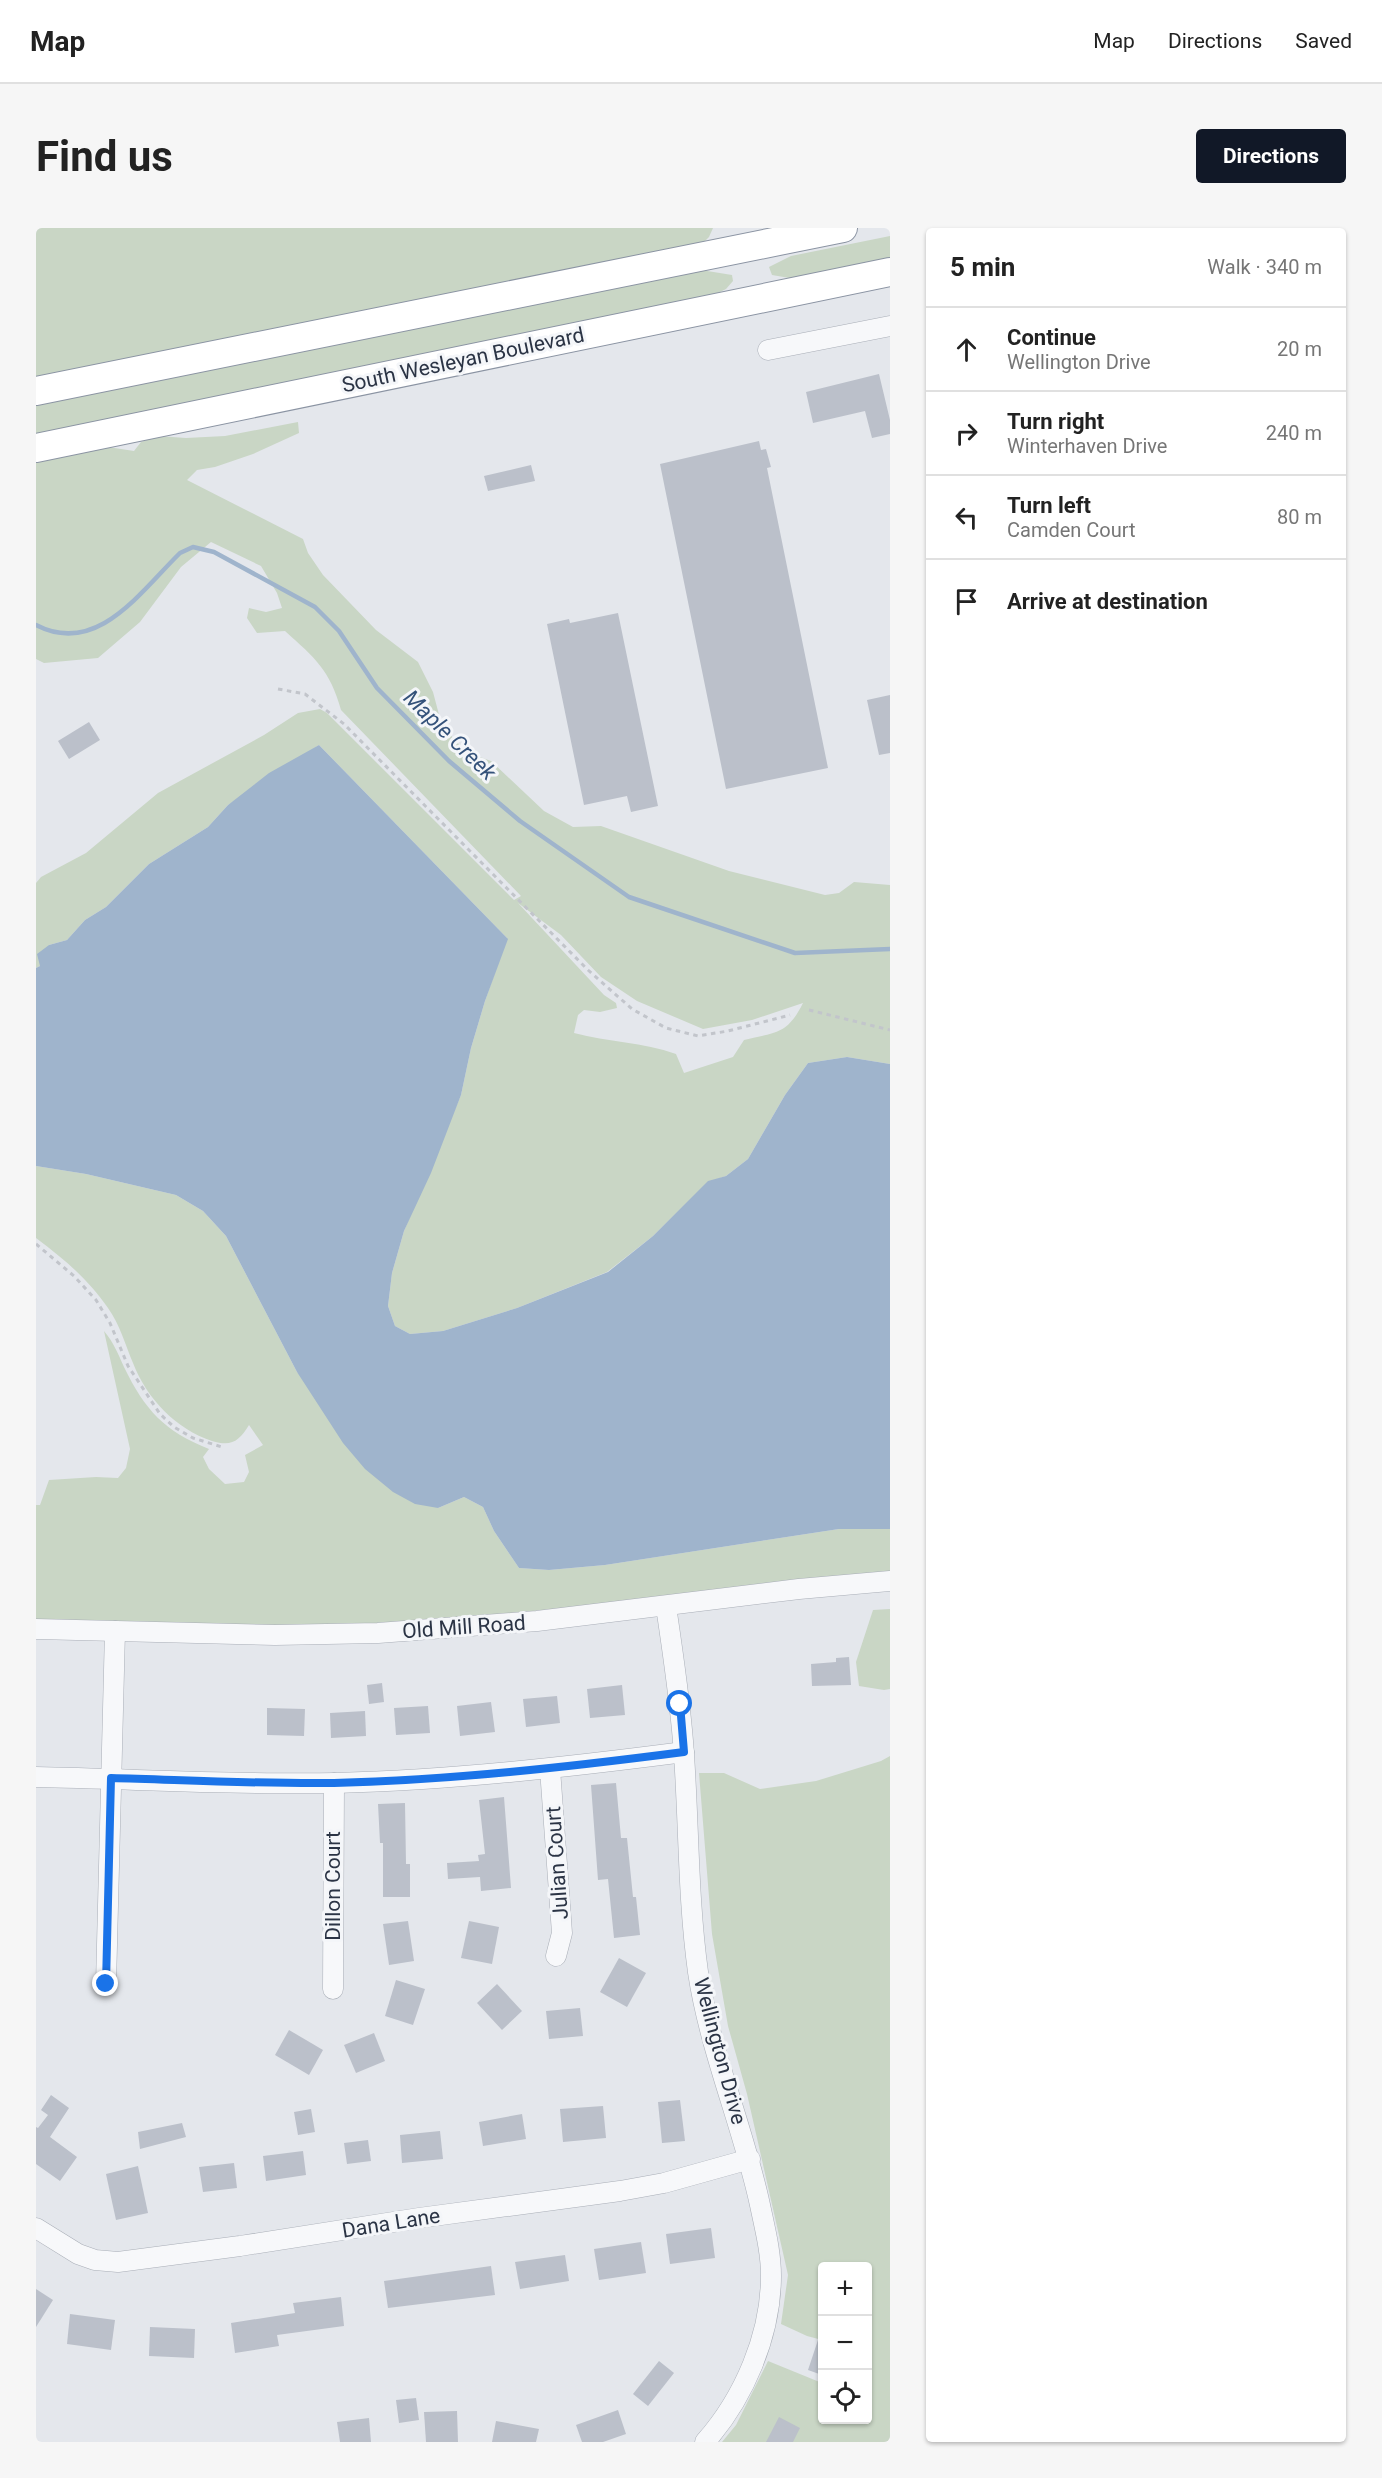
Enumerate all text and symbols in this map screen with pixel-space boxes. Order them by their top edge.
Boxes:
text: Map [30,25,85,58]
text: Map [1093,29,1135,53]
text: Directions [1168,29,1262,53]
text: Saved [1295,29,1352,53]
button: Directions [1196,129,1346,183]
text: Find us [36,132,173,181]
text: 5 min [950,252,1015,282]
text: Walk · 340 m [1207,255,1322,279]
street label: South Wesleyan Boulevard [340,323,586,397]
text: Continue [1007,325,1096,350]
icon: ahead [950,333,983,366]
text: 20 m [1277,337,1322,361]
text: Wellington Drive [1007,350,1151,374]
text: Turn right [1007,409,1104,434]
icon: right [950,417,983,450]
text: 240 m [1266,421,1322,445]
text: Winterhaven Drive [1007,434,1167,458]
text: Turn left [1007,493,1091,518]
icon: left [950,501,983,534]
text: 80 m [1277,505,1322,529]
text: Camden Court [1007,518,1136,542]
icon: arrive [950,585,983,618]
text: Arrive at destination [1007,589,1208,614]
water label: Maple Creek [399,685,502,786]
street label: Old Mill Road [401,1611,527,1643]
route start [666,1690,692,1716]
street label: Julian Court [541,1806,573,1920]
street label: Dillon Court [321,1831,345,1941]
route end [92,1970,118,1996]
street label: Wellington Drive [689,1975,751,2127]
street label: Dana Lane [340,2203,442,2243]
map controls [818,2262,872,2424]
button: + [818,2262,872,2316]
button: − [818,2316,872,2370]
button: locate [818,2370,872,2424]

